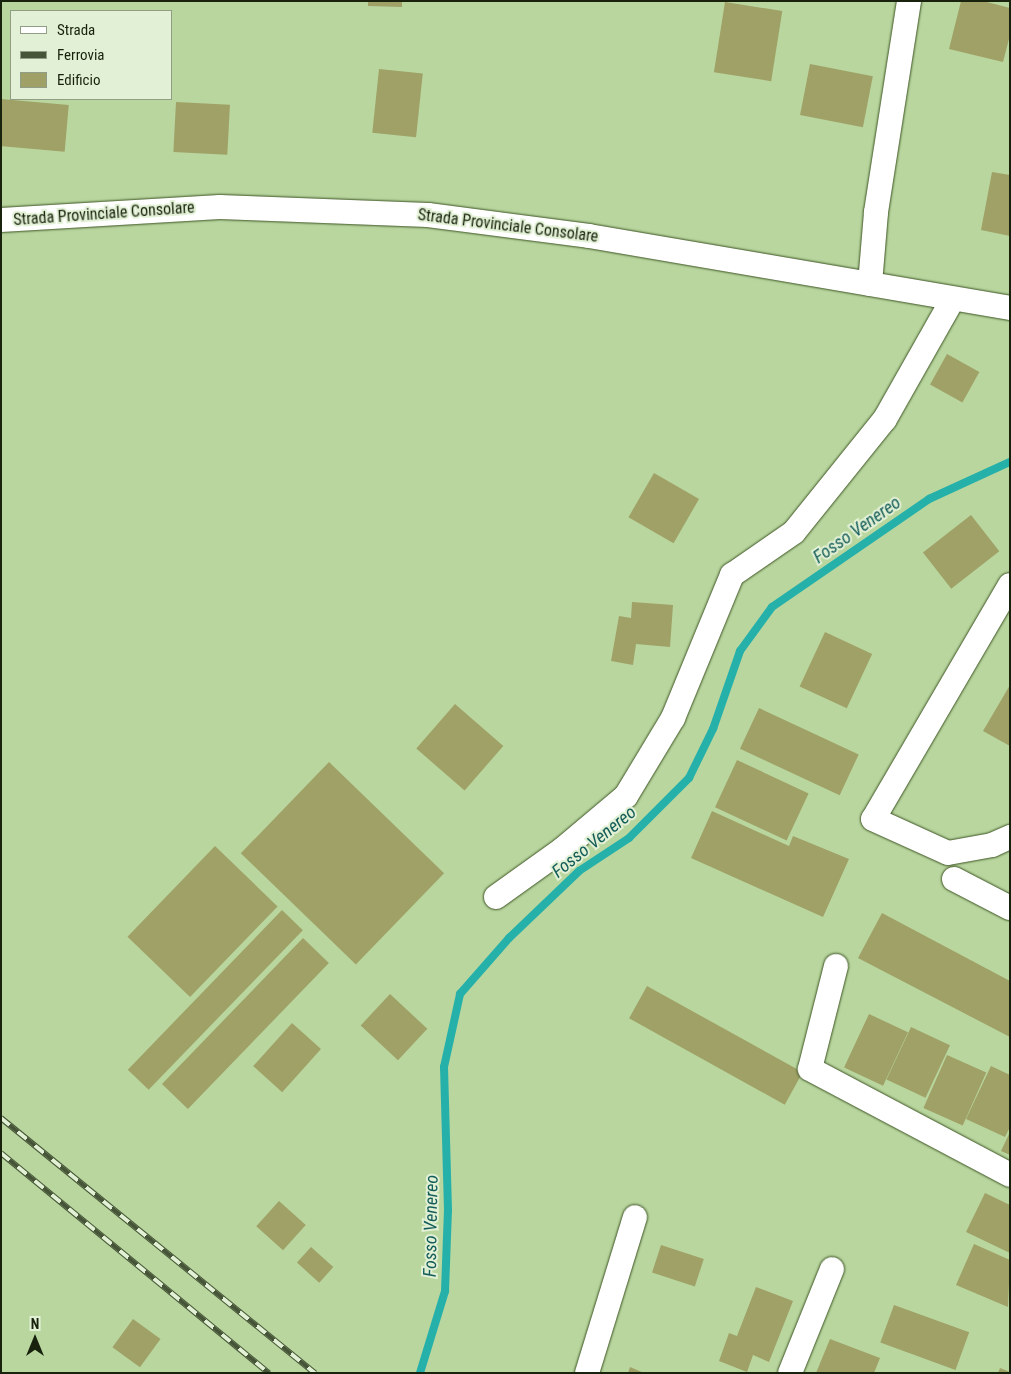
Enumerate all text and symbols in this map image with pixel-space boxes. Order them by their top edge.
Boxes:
legend [10,10,172,100]
text: Strada [57,21,95,39]
text: Ferrovia [57,46,105,64]
text: Edificio [57,71,100,89]
street label: Strada Provinciale Consolare [13,198,195,230]
street label: Strada Provinciale Consolare [417,205,599,247]
water label: Fosso Venereo [809,492,905,568]
water label: Fosso Venereo [548,801,640,883]
water label: Fosso Venereo [419,1175,443,1277]
north arrow [10,1314,60,1364]
text: N [31,1316,39,1332]

